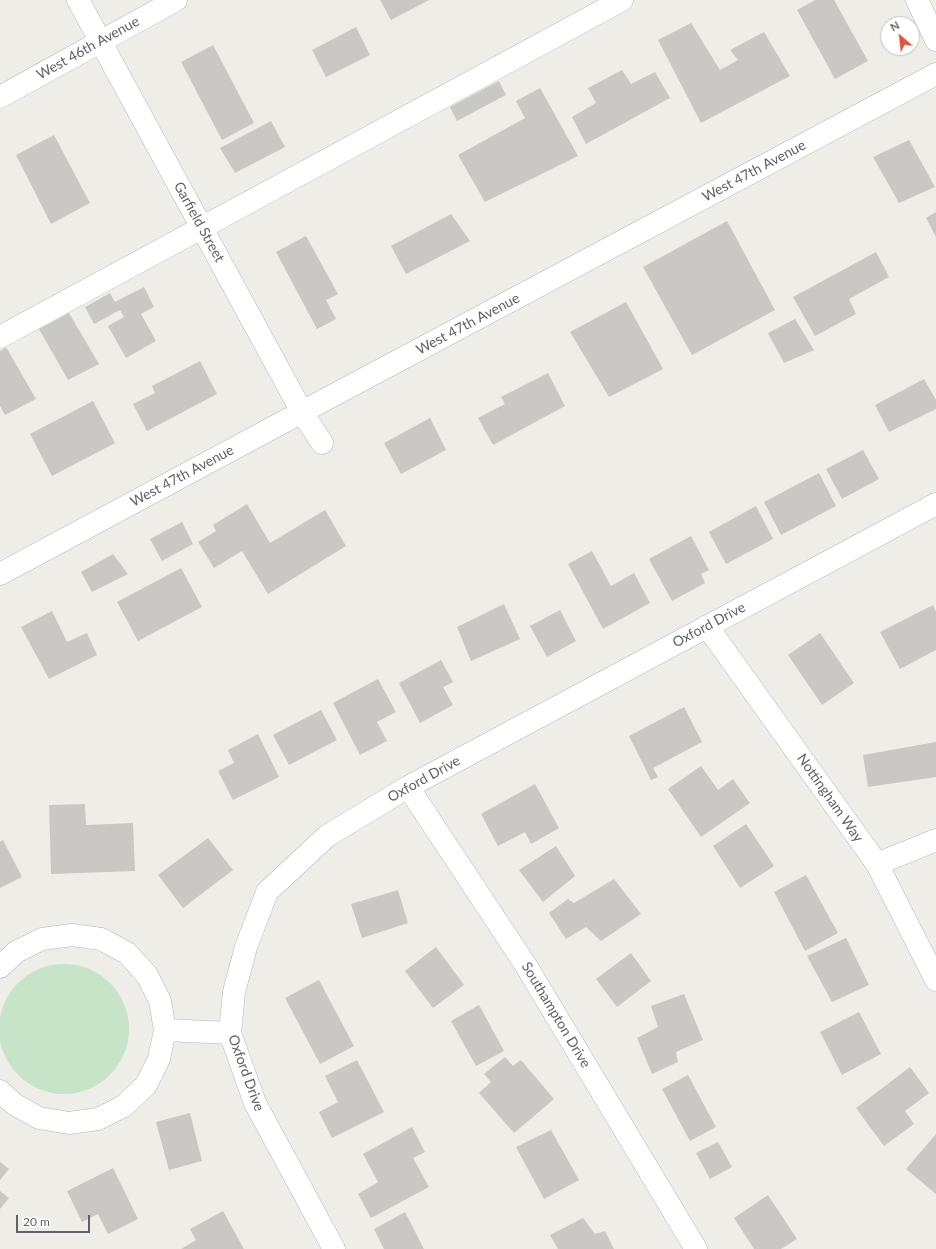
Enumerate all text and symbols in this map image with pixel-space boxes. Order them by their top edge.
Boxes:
street label: West 46th Avenue [34,13,142,83]
north arrow [880,16,920,56]
text: N [888,18,901,34]
street label: West 47th Avenue [699,137,809,205]
street label: Garfield Street [170,179,228,265]
street label: West 47th Avenue [413,290,523,358]
street label: West 47th Avenue [127,442,237,510]
street label: Oxford Drive [670,599,748,651]
street label: Nottingham Way [793,751,867,845]
street label: Oxford Drive [385,752,463,806]
street label: Southampton Drive [518,959,594,1071]
street label: Oxford Drive [224,1032,268,1114]
scale bar [18,1207,92,1233]
text: 20 m [23,1214,50,1229]

